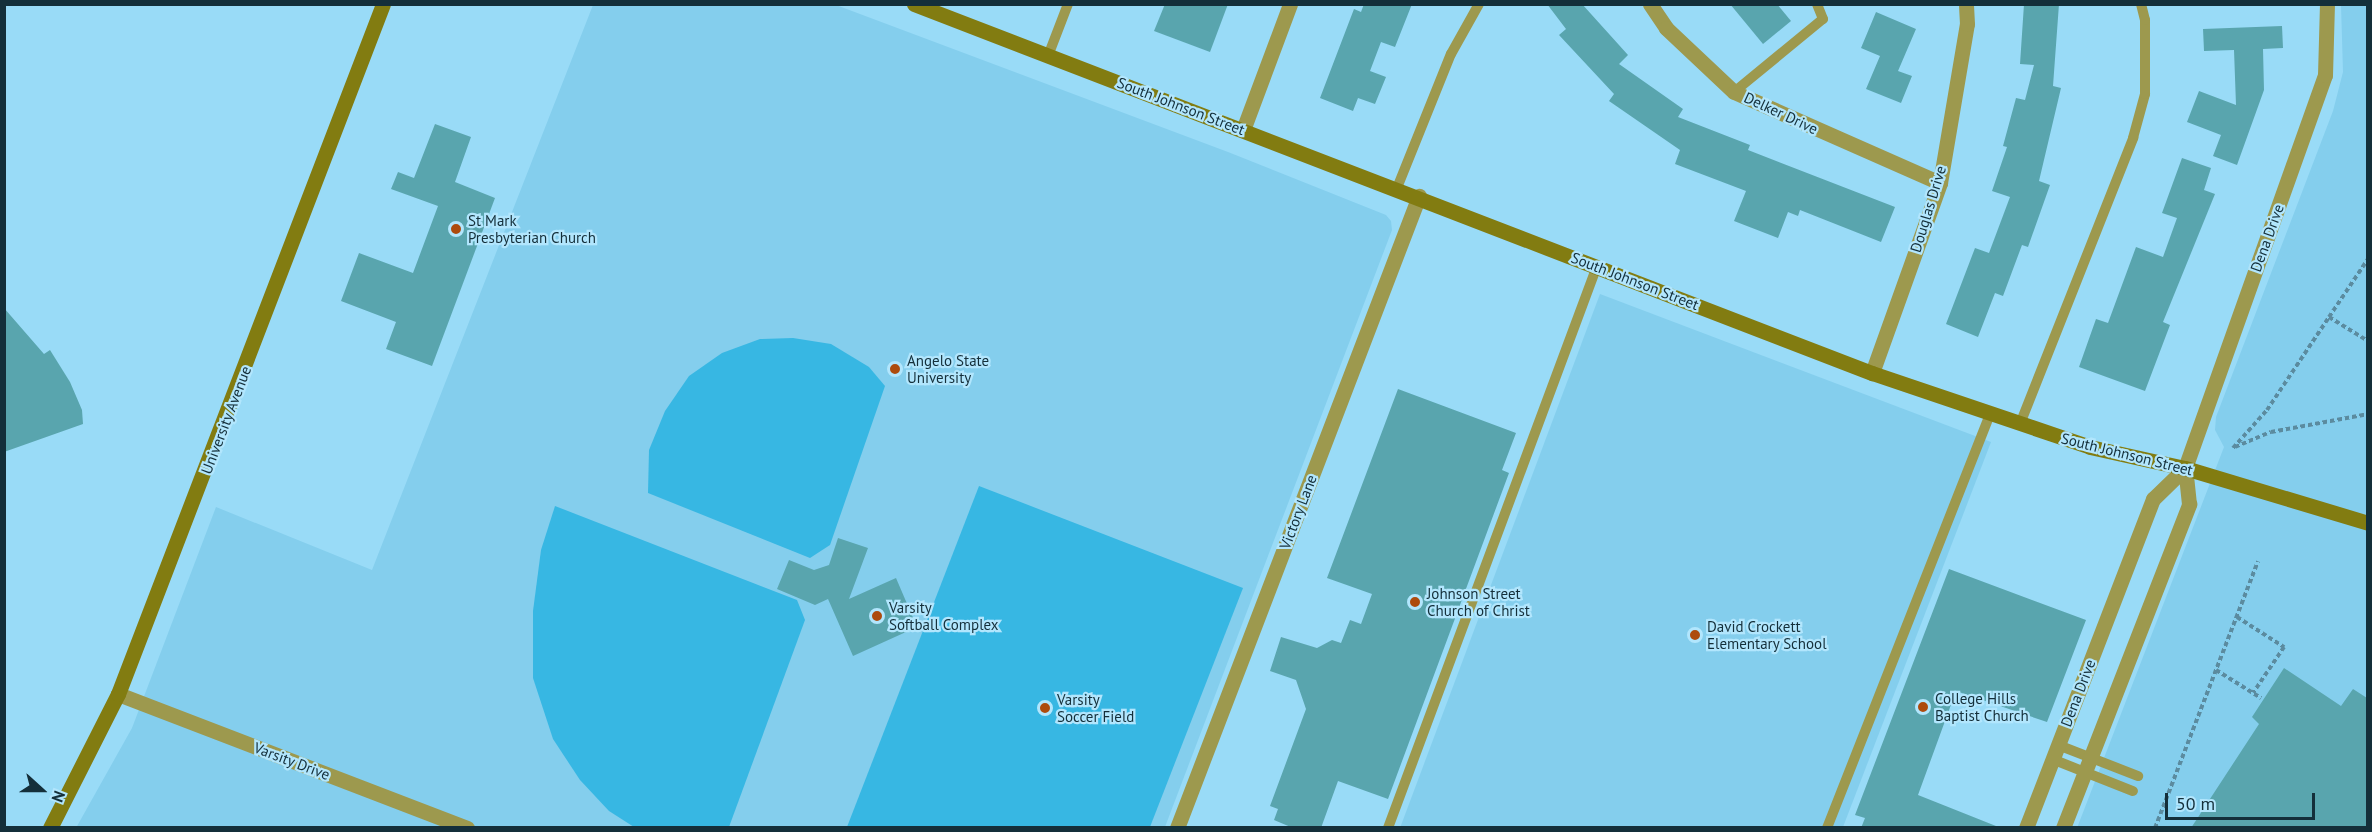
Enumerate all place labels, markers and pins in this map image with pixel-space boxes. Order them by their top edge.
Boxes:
place label: St Mark Presbyterian Church [468,211,596,246]
marker: St Mark Presbyterian Church [449,222,463,236]
place label: Angelo State University [907,351,989,386]
marker: Angelo State University [888,362,902,376]
place label: Johnson Street Church of Christ [1427,584,1530,619]
marker: Johnson Street Church of Christ [1408,595,1422,609]
place label: Varsity Softball Complex [889,598,999,633]
marker: Varsity Softball Complex [870,609,884,623]
place label: David Crockett Elementary School [1707,617,1827,652]
marker: David Crockett Elementary School [1688,628,1702,642]
place label: College Hills Baptist Church [1935,689,2029,724]
place label: Varsity Soccer Field [1057,690,1134,725]
marker: College Hills Baptist Church [1916,700,1930,714]
marker: Varsity Soccer Field [1038,701,1052,715]

